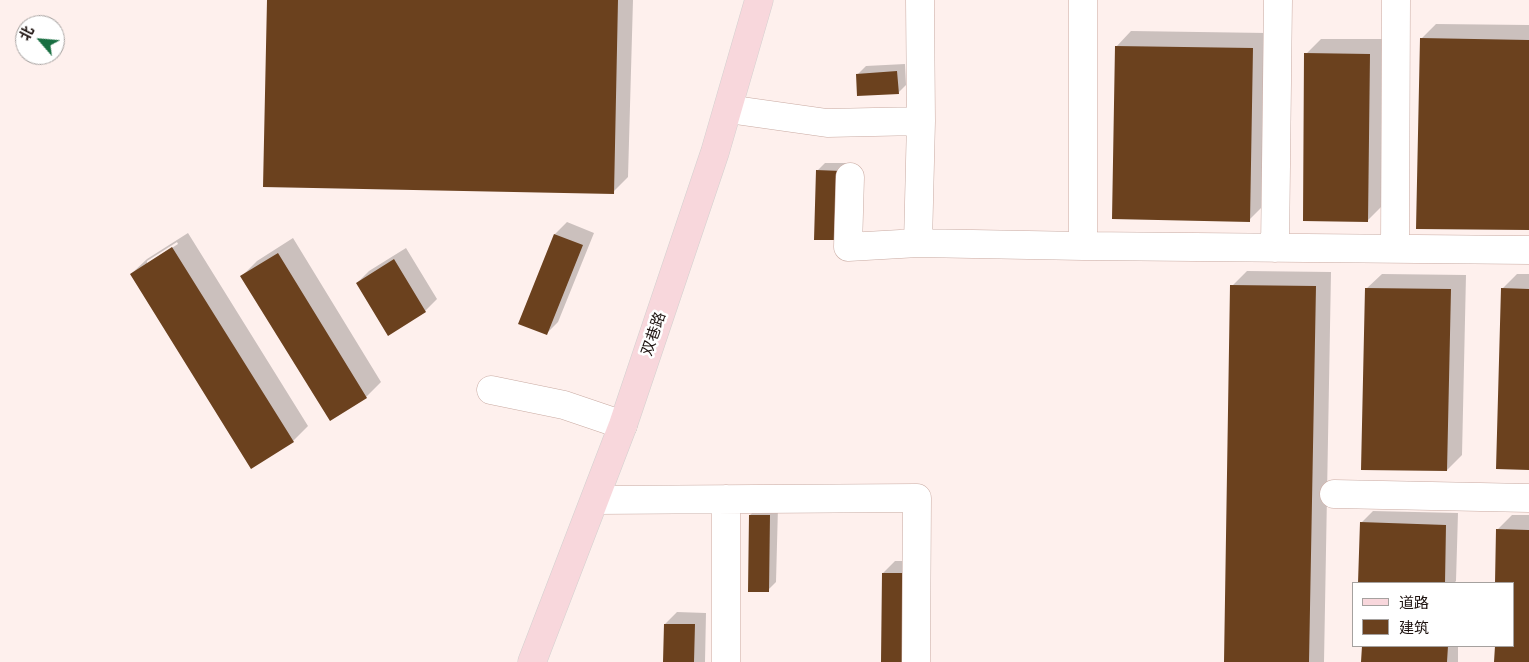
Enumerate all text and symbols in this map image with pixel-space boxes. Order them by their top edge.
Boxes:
north arrow [15,15,65,65]
text: 北 [16,23,38,44]
street label: 双巷路 [638,310,670,358]
legend [1352,582,1514,647]
text: 道路 [1399,594,1429,612]
text: 建筑 [1399,619,1429,637]

